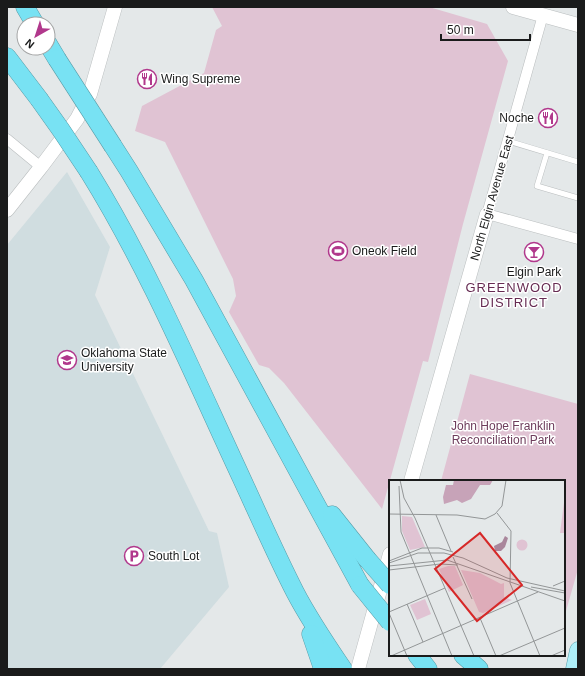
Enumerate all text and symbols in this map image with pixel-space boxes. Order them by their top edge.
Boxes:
north arrow [16,16,56,56]
scale bar [441,16,530,42]
text: 50 m [447,23,474,37]
text: N [23,37,37,51]
restaurant icon: Wing Supreme [136,68,158,90]
place label: Wing Supreme [161,72,241,86]
restaurant icon: Noche [537,107,559,129]
place label: Noche [499,111,534,125]
street label: North Elgin Avenue East [467,133,517,262]
sports icon: Oneok Field [327,240,349,262]
bar icon: Elgin Park [523,241,545,263]
place label: Oneok Field [352,244,417,258]
place label: Elgin Park [507,265,562,279]
district label: GREENWOOD DISTRICT [465,280,563,310]
place label: Oklahoma State University [81,346,167,374]
school or university icon: Oklahoma State University [56,349,78,371]
park label: John Hope Franklin Reconciliation Park [451,419,555,447]
inset map [389,480,565,656]
parking icon: South Lot [123,545,145,567]
place label: South Lot [148,549,200,563]

